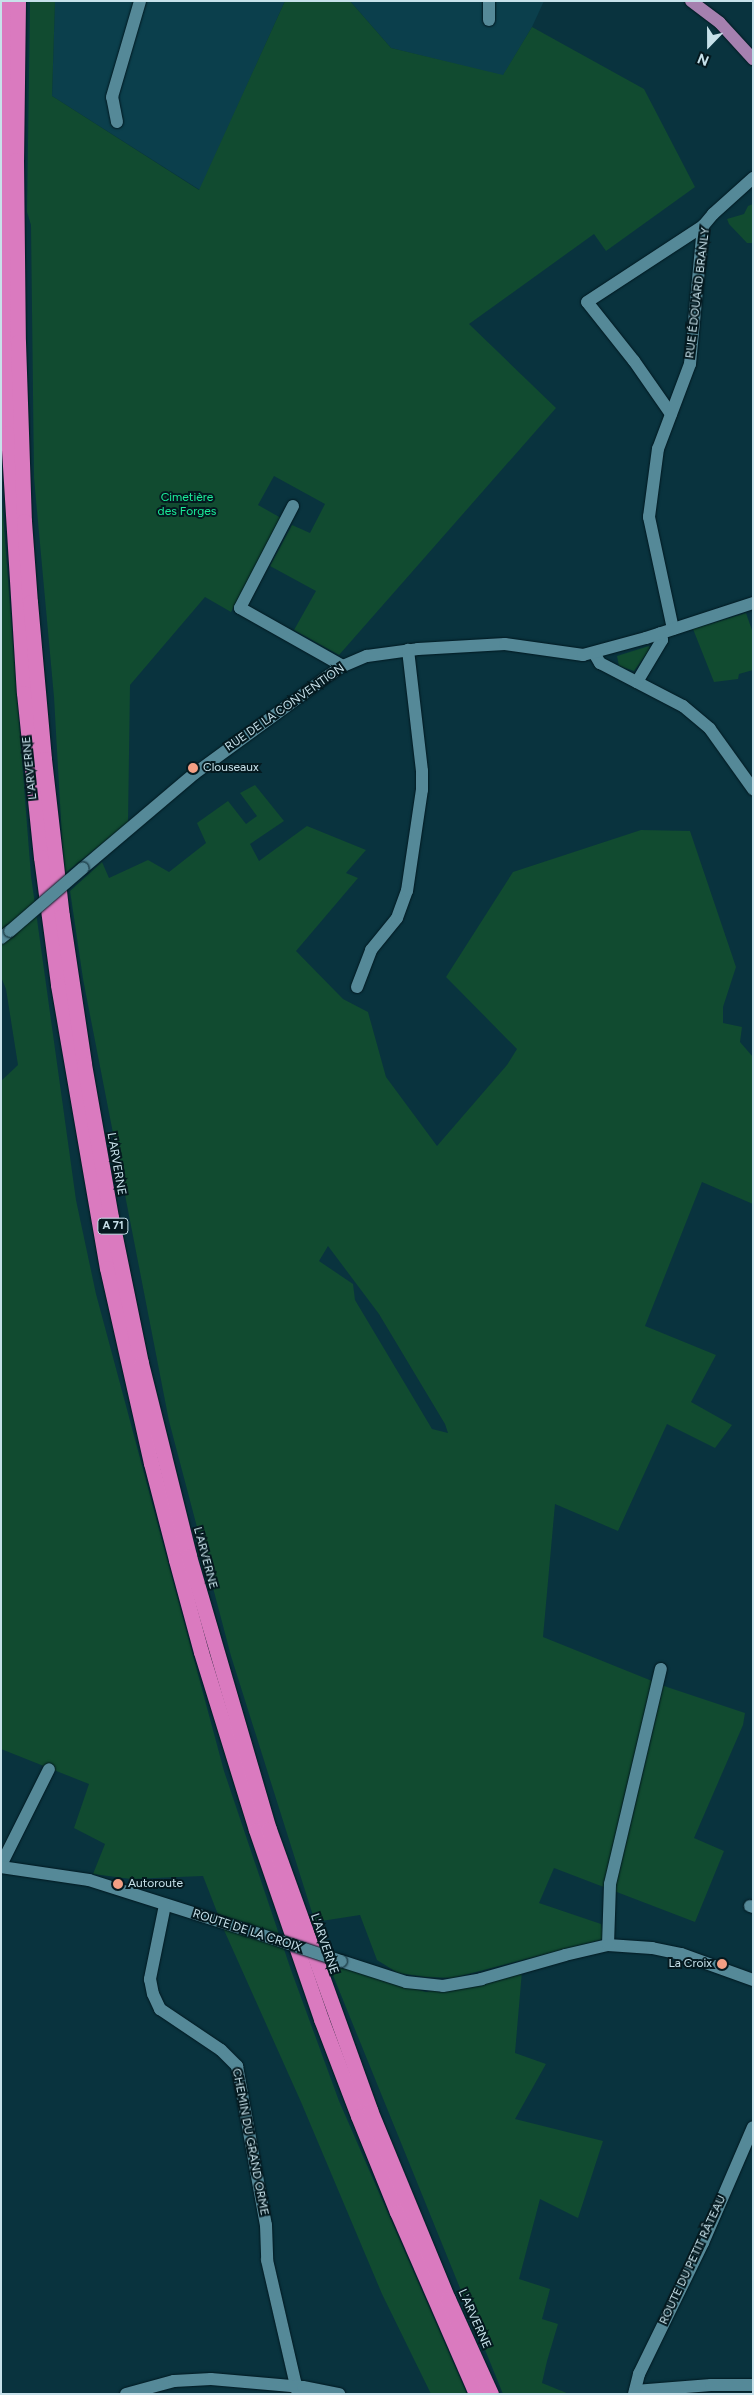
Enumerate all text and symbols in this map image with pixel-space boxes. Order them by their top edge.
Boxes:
north arrow [684,20,734,70]
text: N [695,49,711,69]
street label: RUE ÉDOUARD BRANLY [683,227,713,359]
park label: Cimetière des Forges [158,491,216,519]
street label: RUE DE LA CONVENTION [223,661,347,755]
street label: L'ARVERNE [20,736,40,800]
place label: Clouseaux [203,761,259,775]
marker: Clouseaux [187,762,199,774]
street label: L'ARVERNE [103,1131,129,1197]
road number: A 71 [97,1218,129,1234]
street label: L'ARVERNE [190,1525,220,1591]
place label: Autoroute [128,1877,183,1891]
marker: Autoroute [112,1878,124,1890]
street label: ROUTE DE LA CROIX [191,1907,303,1955]
street label: L'ARVERNE [307,1912,341,1976]
place label: La Croix [669,1957,712,1971]
marker: La Croix [716,1958,728,1970]
street label: CHEMIN DU GRAND ORME [229,2067,271,2217]
street label: ROUTE DU PETIT RÂTEAU [657,2193,729,2327]
street label: L'ARVERNE [454,2287,494,2351]

